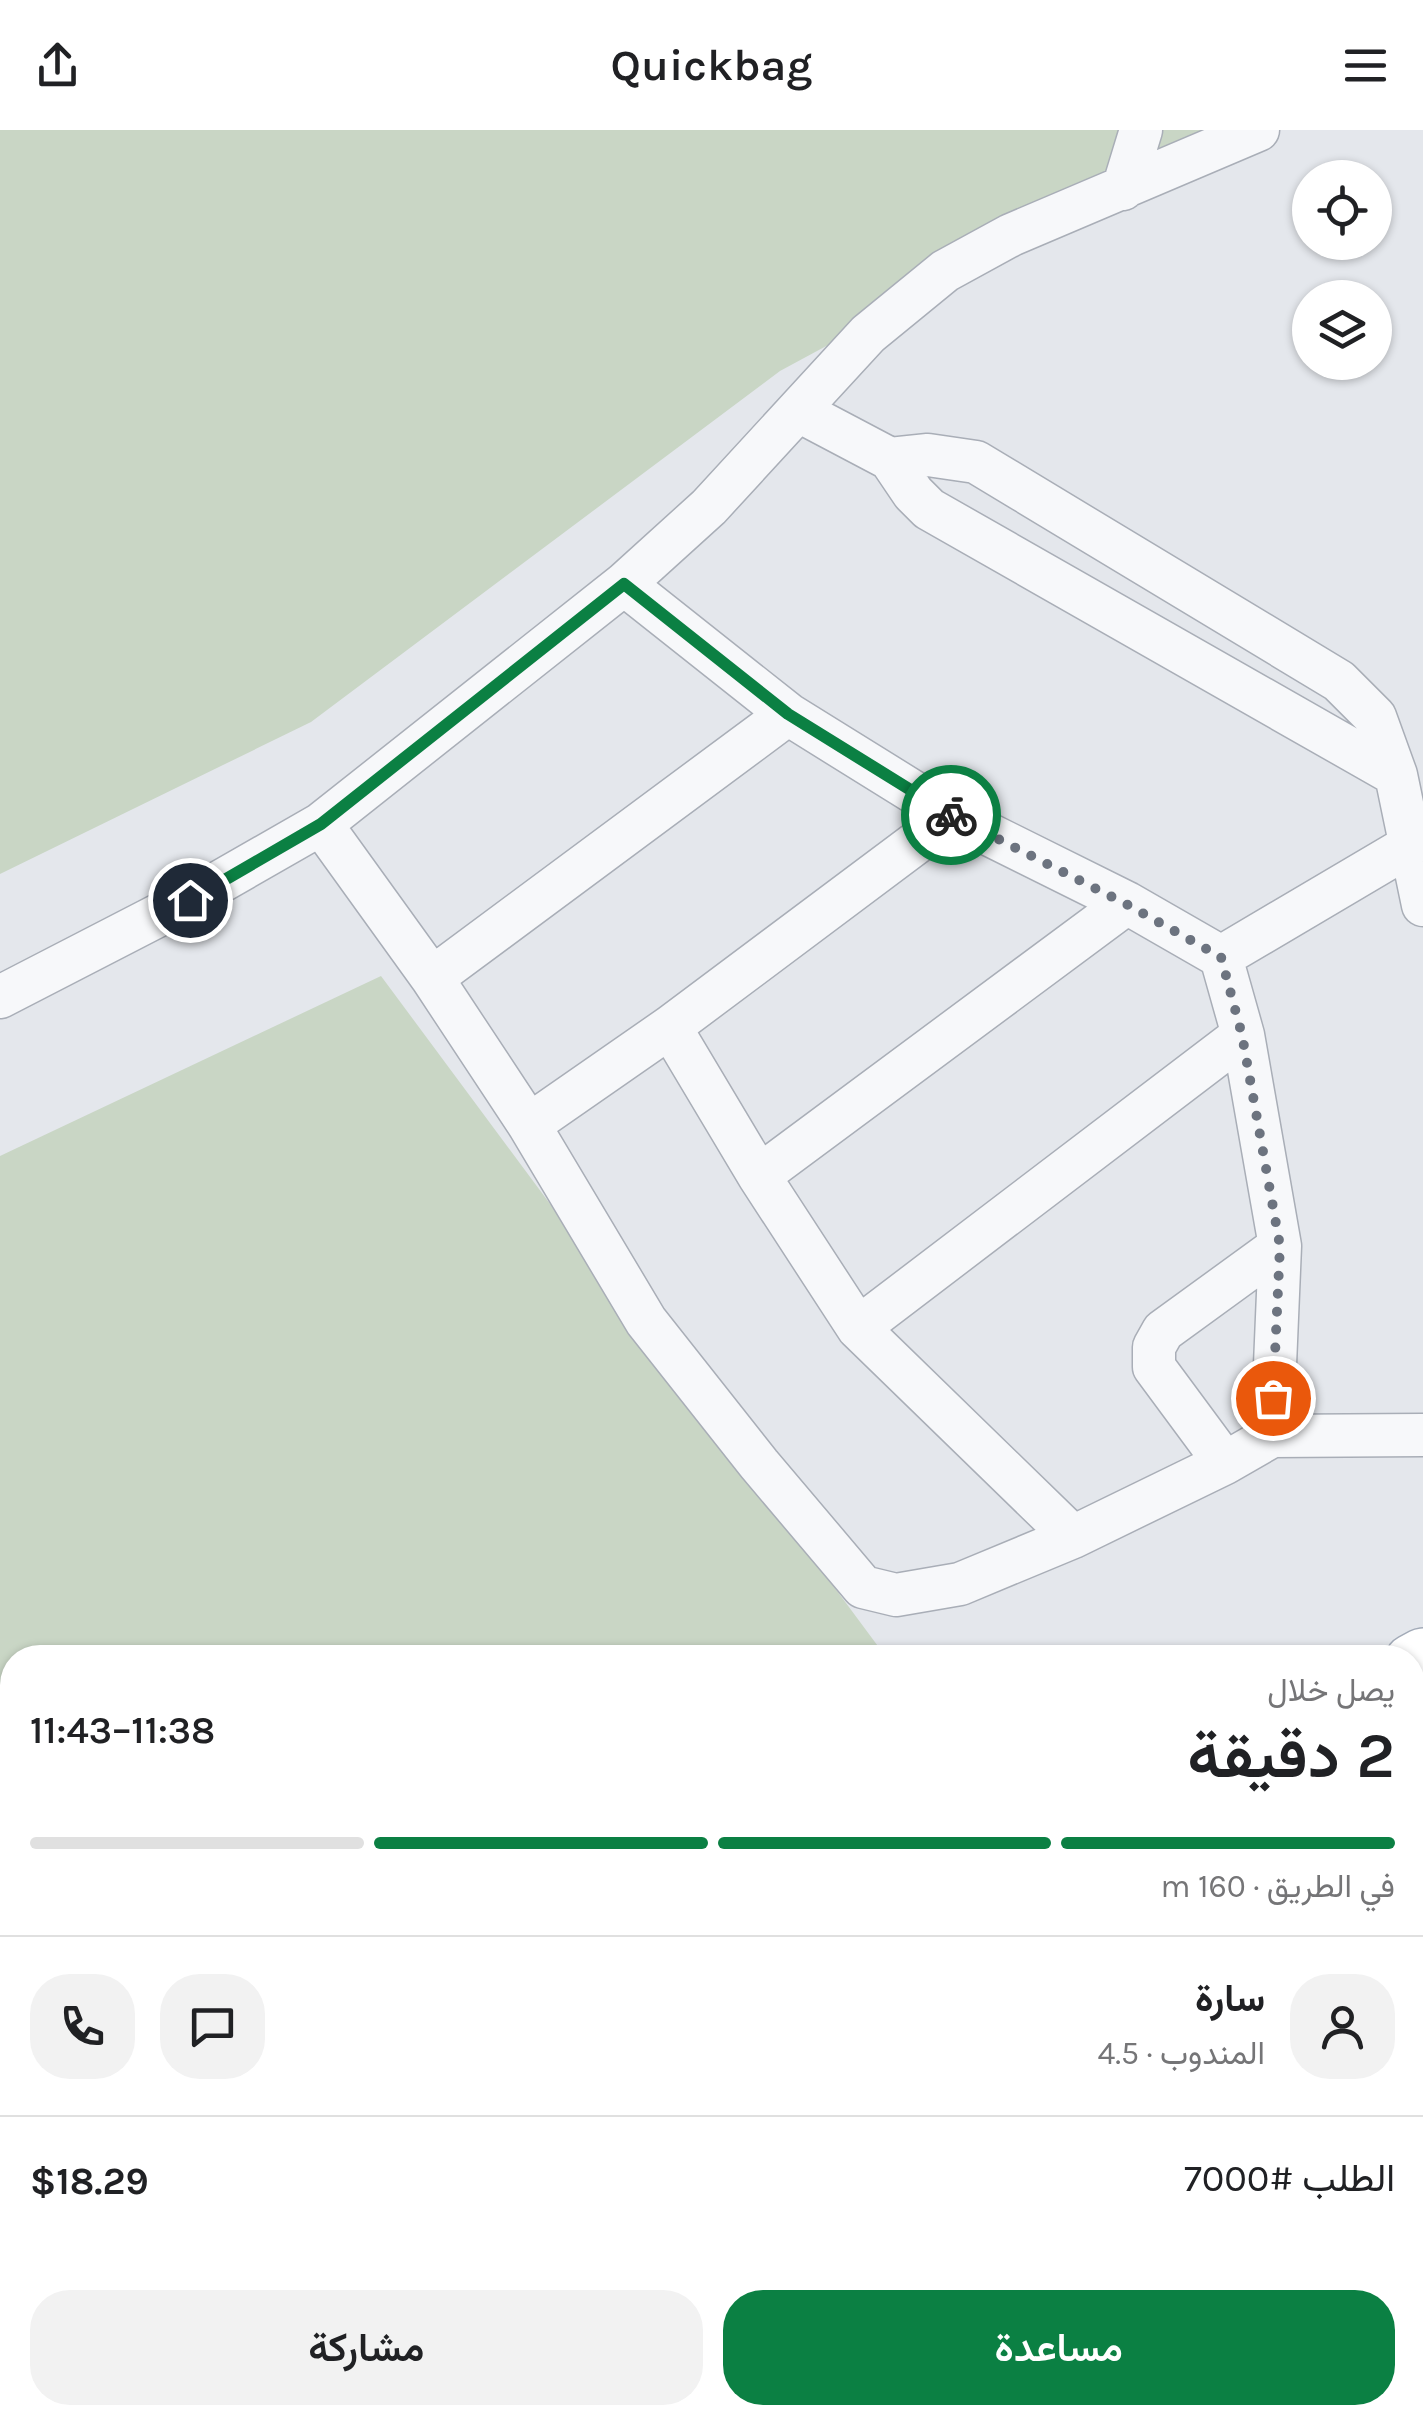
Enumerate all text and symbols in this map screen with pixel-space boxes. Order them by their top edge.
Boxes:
icon: share [30,38,85,93]
icon: menu [1338,38,1393,93]
text: Quickbag [611,39,812,91]
map controls [1292,160,1392,380]
button: locate [1292,160,1392,260]
button: layers [1292,280,1392,380]
courier [901,765,1001,865]
icon: bike [924,788,979,843]
pin [148,858,233,943]
icon: home [163,873,218,928]
pin [1231,1356,1316,1441]
icon: bag [1246,1371,1301,1426]
text: يصل خلال [1267,1672,1395,1709]
text: 11:38–11:43 [30,1708,215,1753]
text: 2 دقيقة [1187,1717,1395,1793]
text: في الطريق · 160 m [1160,1868,1395,1905]
button: phone [30,1974,135,2079]
button: chat [160,1974,265,2079]
button: person [1290,1974,1395,2079]
text: سارة [1195,1976,1265,2021]
text: المندوب · 4.5 [1097,2035,1265,2072]
text: الطلب #7000 [1184,2156,1395,2201]
text: $18.29 [30,2159,149,2204]
button: مشاركة [30,2290,703,2405]
button: مساعدة [723,2290,1395,2405]

